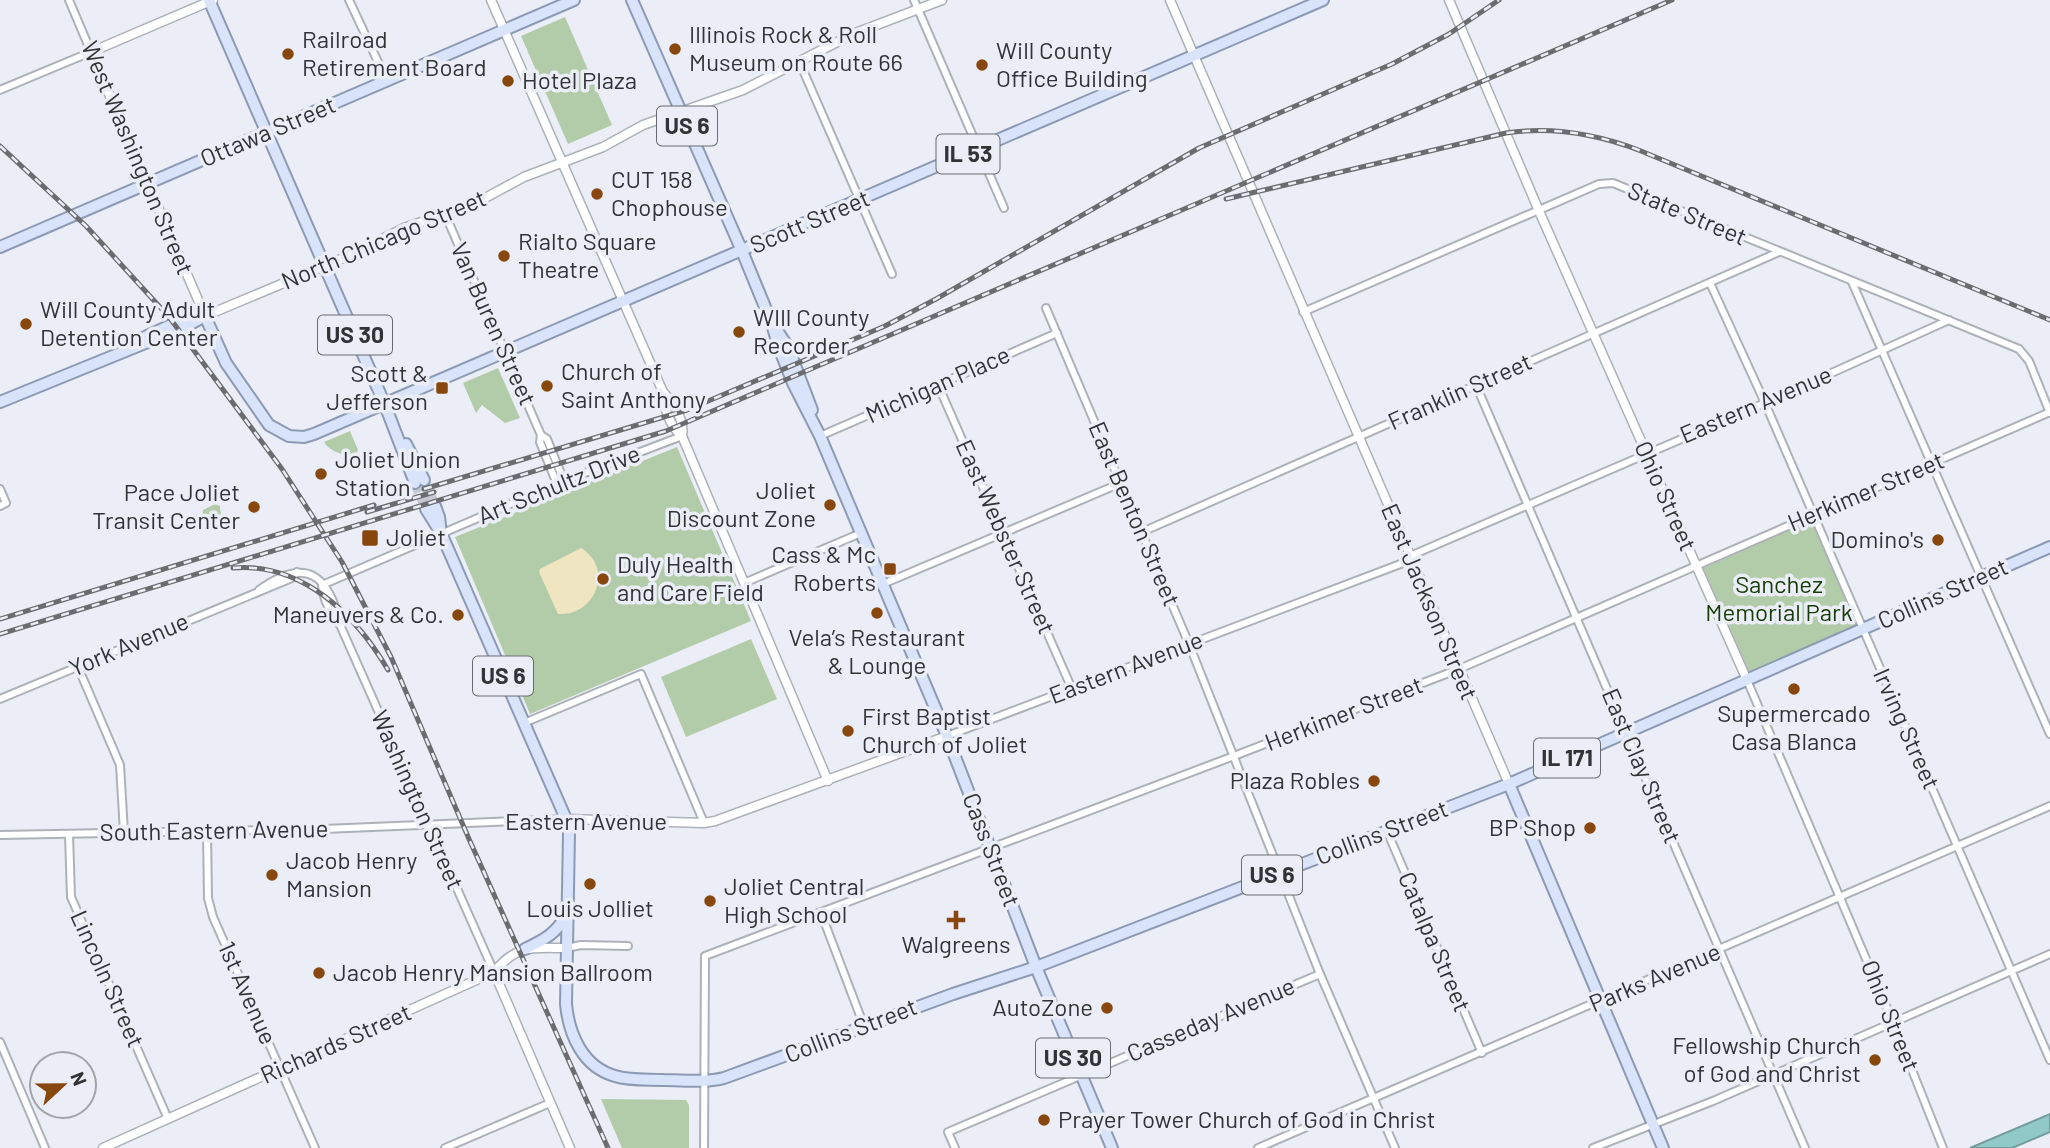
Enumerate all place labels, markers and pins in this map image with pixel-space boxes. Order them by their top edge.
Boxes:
place label: Illinois Rock & Roll Museum on Route 66 [689,19,903,76]
place label: Railroad Retirement Board [302,24,487,81]
place label: Will County Office Building [996,35,1148,92]
marker: Illinois Rock & Roll Museum on Route 66 [667,41,683,57]
marker: Railroad Retirement Board [280,46,296,62]
marker: Will County Office Building [974,57,990,73]
place label: Hotel Plaza [522,65,637,94]
marker: Hotel Plaza [500,73,516,89]
place label: CUT 158 Chophouse [611,164,728,221]
marker: CUT 158 Chophouse [589,186,605,202]
place label: Rialto Square Theatre [518,226,657,283]
marker: Rialto Square Theatre [496,248,512,264]
place label: Will County Adult Detention Center [40,294,218,351]
place label: WIll County Recorder [753,302,869,359]
marker: Will County Adult Detention Center [18,316,34,332]
marker: WIll County Recorder [731,324,747,340]
place label: Church of Saint Anthony [561,356,706,413]
place label: Scott & Jefferson [327,358,428,415]
marker: Church of Saint Anthony [539,378,555,394]
marker: Scott & Jefferson [434,380,450,396]
place label: Joliet Union Station [335,444,460,501]
marker: Joliet Union Station [313,466,329,482]
place label: Joliet Discount Zone [667,475,816,532]
place label: Pace Joliet Transit Center [92,477,240,534]
marker: Joliet Discount Zone [822,497,838,513]
marker: Pace Joliet Transit Center [246,499,262,515]
place label: Joliet [386,522,446,551]
place label: Domino's [1830,524,1924,553]
marker: Joliet [360,528,380,548]
marker: Domino's [1930,532,1946,548]
place label: Cass & Mc Roberts [772,539,876,596]
place label: Duly Health and Care Field [617,549,764,606]
marker: Cass & Mc Roberts [882,561,898,577]
marker: Duly Health and Care Field [595,571,611,587]
place label: Maneuvers & Co. [273,599,444,628]
marker: Vela’s Restaurant & Lounge [869,605,885,621]
marker: Maneuvers & Co. [450,607,466,623]
place label: Vela’s Restaurant & Lounge [789,622,965,679]
marker: Supermercado Casa Blanca [1786,681,1802,697]
place label: Supermercado Casa Blanca [1717,698,1871,755]
place label: First Baptist Church of Joliet [862,701,1027,758]
marker: First Baptist Church of Joliet [840,723,856,739]
place label: Plaza Robles [1230,765,1360,794]
marker: Plaza Robles [1366,773,1382,789]
place label: BP Shop [1489,812,1576,841]
marker: BP Shop [1582,820,1598,836]
place label: Jacob Henry Mansion [286,845,417,902]
marker: Jacob Henry Mansion [264,867,280,883]
place label: Joliet Central High School [724,871,864,928]
marker: Louis Jolliet [582,876,598,892]
place label: Louis Jolliet [526,893,654,922]
marker: Joliet Central High School [702,893,718,909]
marker: Walgreens [948,912,964,928]
place label: Walgreens [901,929,1011,958]
place label: Jacob Henry Mansion Ballroom [333,957,653,986]
marker: Jacob Henry Mansion Ballroom [311,965,327,981]
place label: AutoZone [992,992,1093,1021]
marker: AutoZone [1099,1000,1115,1016]
place label: Fellowship Church of God and Christ [1672,1030,1861,1087]
marker: Fellowship Church of God and Christ [1867,1052,1883,1068]
place label: Prayer Tower Church of God in Christ [1058,1104,1435,1133]
marker: Prayer Tower Church of God in Christ [1036,1112,1052,1128]

